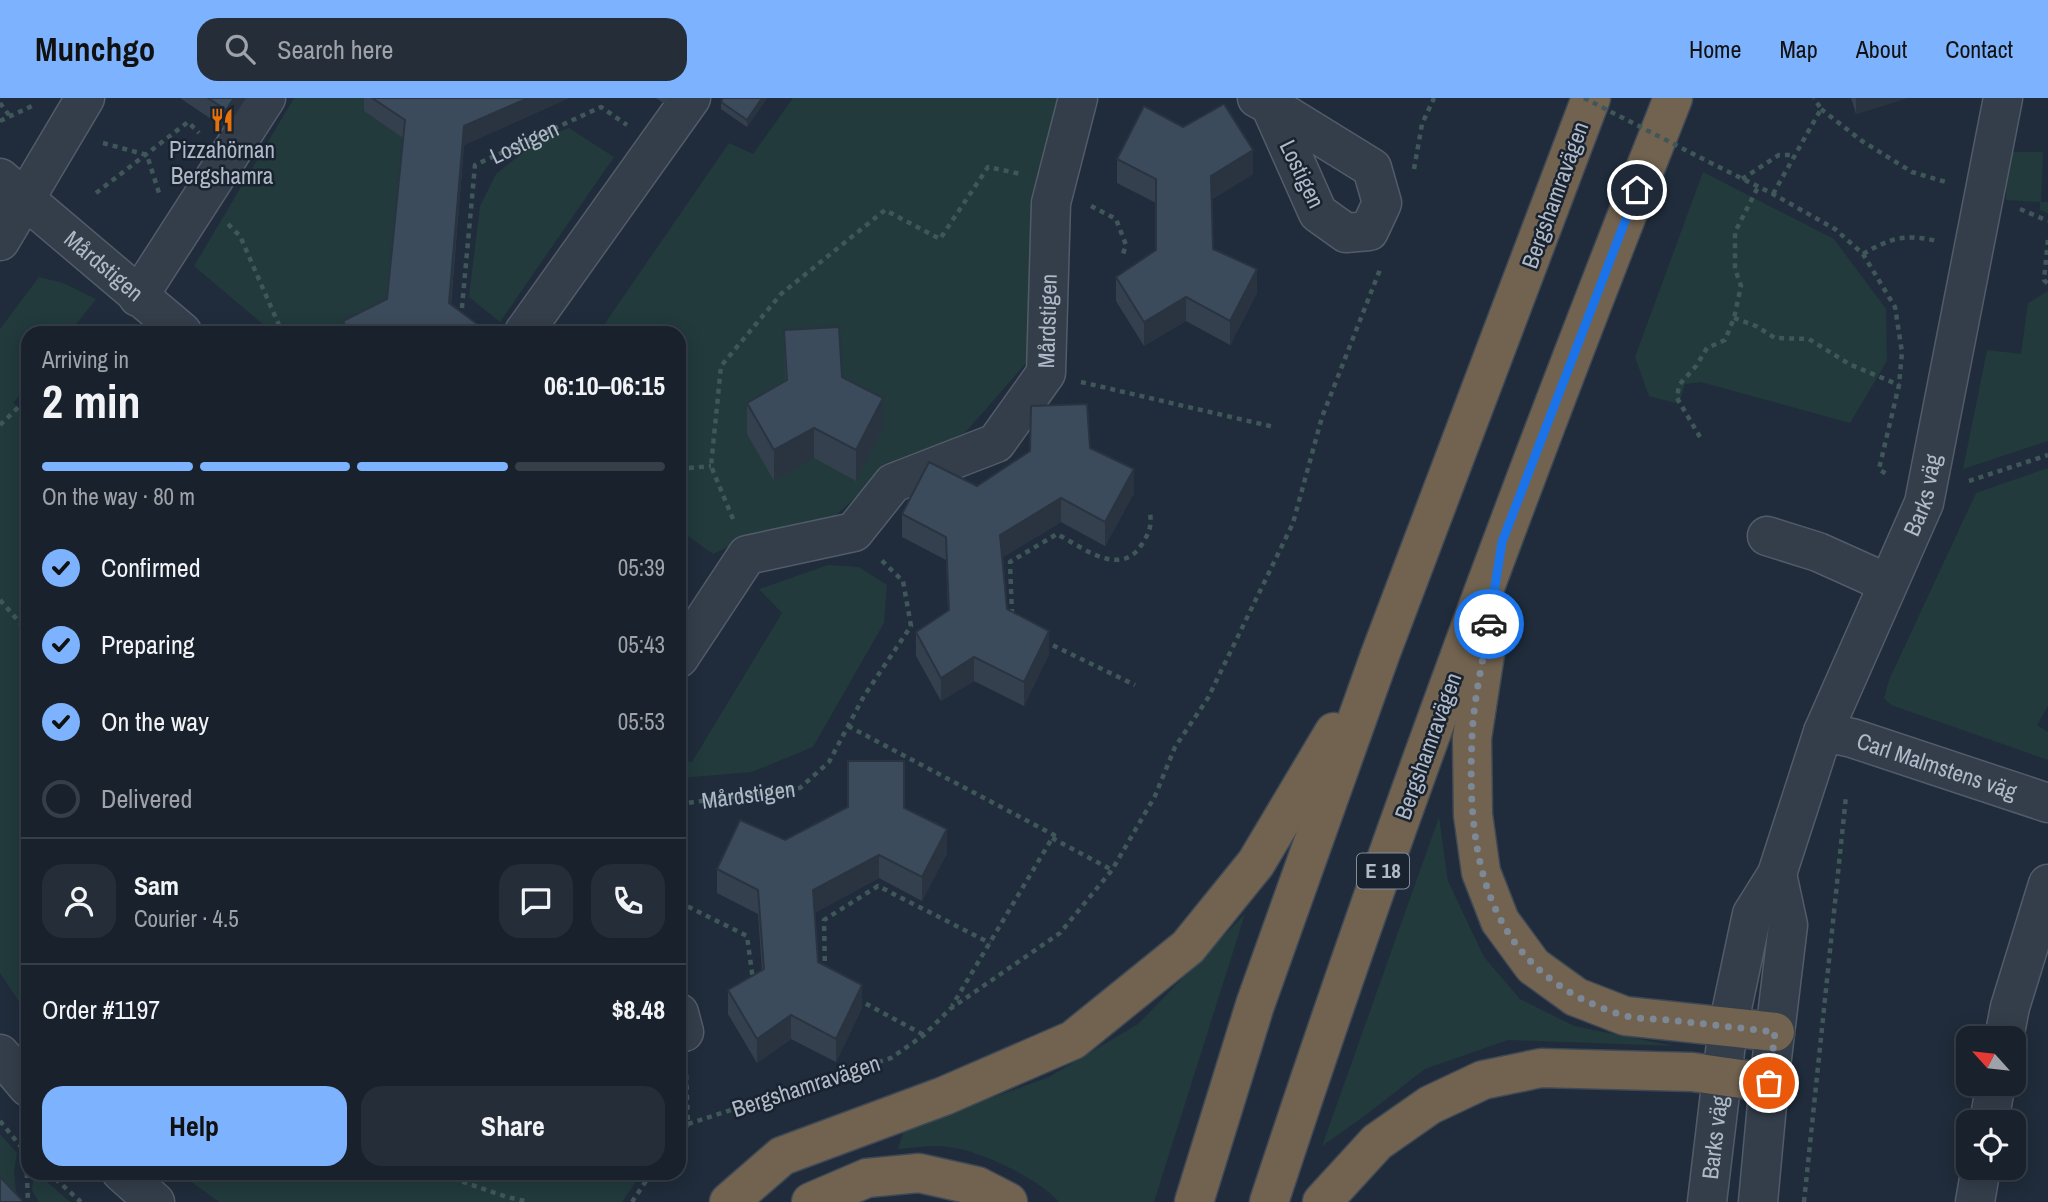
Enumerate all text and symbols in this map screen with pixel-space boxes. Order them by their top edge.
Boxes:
search box [197,18,687,81]
text: Munchgo [35,27,155,71]
icon: search [221,30,259,68]
text: Search here [277,32,393,67]
text: Home [1689,33,1741,65]
text: Map [1779,33,1818,65]
text: About [1856,33,1907,65]
text: Contact [1945,33,2013,65]
restaurant icon: Pizzahörnan Bergshamra [208,106,236,134]
street label: Lostigen [485,113,564,171]
street label: Bergshamravägen [1514,117,1595,273]
place label: Pizzahörnan Bergshamra [169,134,275,191]
street label: Lostigen [1273,134,1332,213]
pin [1607,160,1667,220]
icon: home [1618,171,1656,209]
street label: Mårdstigen [58,223,150,308]
street label: Mårdstigen [1030,273,1064,369]
text: Arriving in [42,344,129,375]
text: 06:10–06:15 [544,368,665,403]
text: 2 min [42,370,141,432]
street label: Barks väg [1895,451,1948,541]
text: On the way · 80 m [42,481,195,512]
icon: check [42,549,80,587]
text: Confirmed [101,550,201,585]
text: 05:39 [618,552,665,583]
courier [1454,589,1524,659]
icon: car [1470,605,1508,643]
icon: check [42,626,80,664]
text: Preparing [101,627,195,662]
text: 05:43 [618,629,665,660]
street label: Bergshamravägen [1387,668,1468,824]
icon: check [42,703,80,741]
text: On the way [101,704,209,739]
text: 05:53 [618,706,665,737]
street label: Carl Malmstens väg [1853,725,2022,807]
street label: Mårdstigen [699,773,797,816]
text: Delivered [101,781,192,816]
road number: E 18 [1357,854,1409,888]
button: person [42,864,116,938]
button: chat [499,864,573,938]
button: phone [591,864,665,938]
text: Sam [134,868,179,903]
text: Courier · 4.5 [134,903,239,934]
text: Order #1197 [42,992,160,1027]
text: $8.48 [612,992,665,1027]
north arrow [1956,1026,2026,1096]
map controls [1956,1026,2026,1180]
street label: Bergshamravägen [728,1047,884,1124]
pin [1739,1053,1799,1113]
icon: bag [1750,1064,1788,1102]
button: Help [42,1086,347,1166]
button: Share [361,1086,665,1166]
street label: Barks väg [1694,1093,1735,1181]
button: locate [1956,1110,2026,1180]

